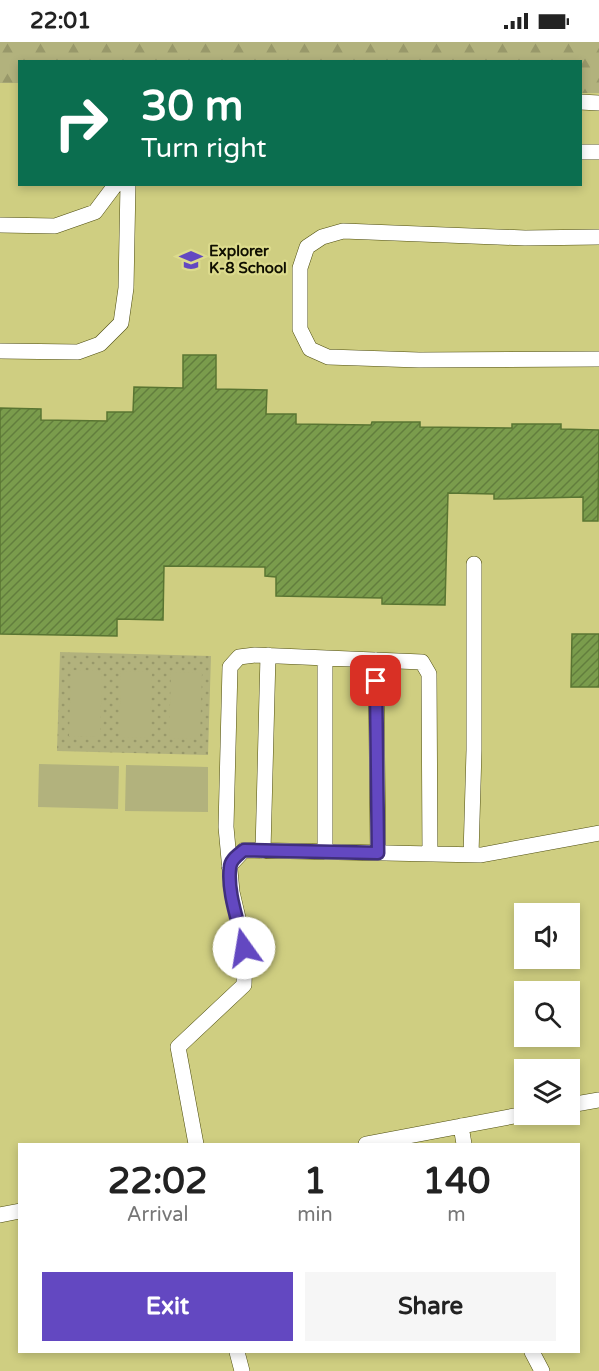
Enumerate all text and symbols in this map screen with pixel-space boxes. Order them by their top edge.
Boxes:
text: 22:01 [30,8,91,34]
text: 30 m [141,81,243,132]
icon: right [42,84,120,162]
text: Turn right [141,132,267,165]
place label: Explorer K-8 School [209,242,287,277]
school or university icon: Explorer K-8 School [178,247,204,273]
pin [350,655,401,706]
icon: arrive [359,664,392,697]
map controls [514,903,580,1125]
button: sound [514,903,580,969]
position arrow [212,916,276,980]
button: search [514,981,580,1047]
button: layers [514,1059,580,1125]
text: 22:02 [108,1160,208,1203]
text: 1 [304,1160,326,1203]
text: 140 [422,1160,490,1203]
text: Arrival [127,1203,189,1227]
text: min [297,1203,333,1227]
text: m [447,1203,466,1227]
button: Exit [42,1272,293,1341]
button: Share [305,1272,556,1341]

